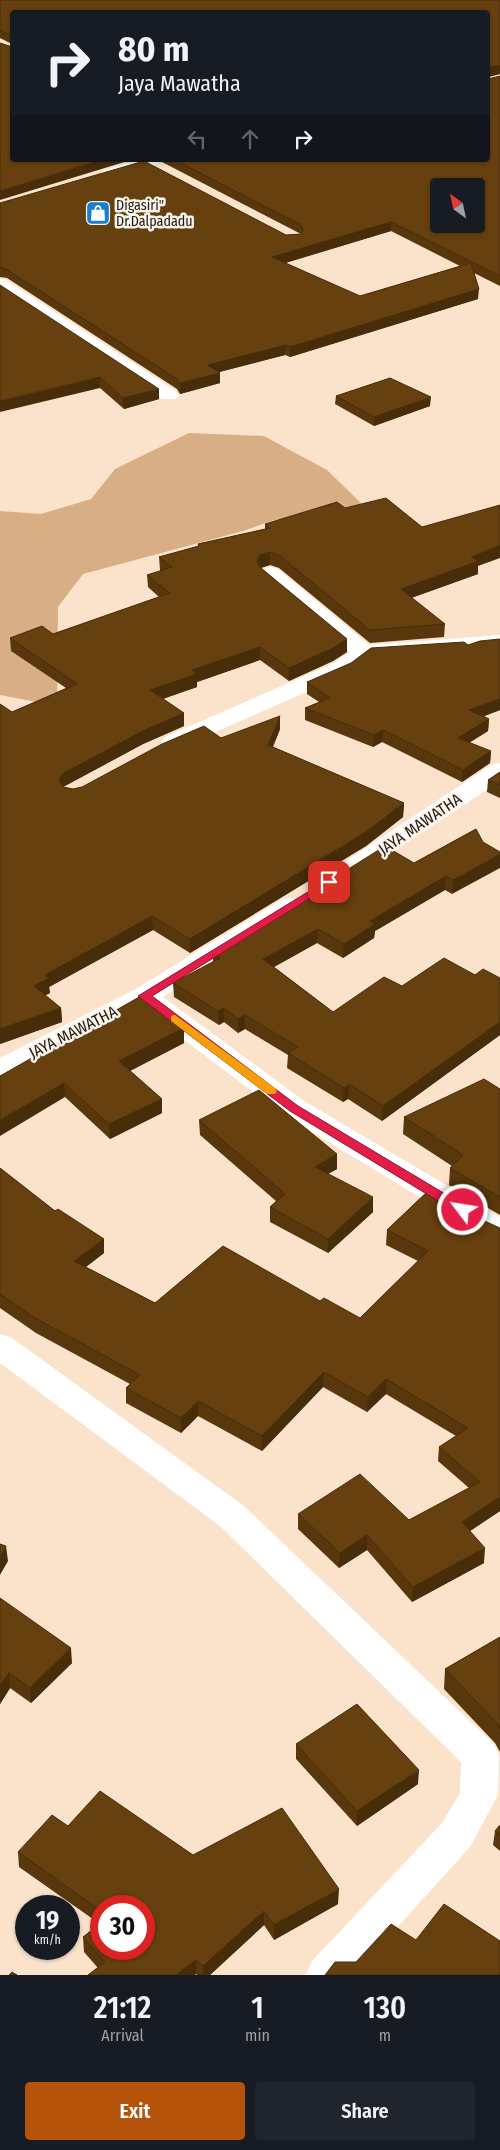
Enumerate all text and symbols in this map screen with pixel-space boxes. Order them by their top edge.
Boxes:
text: 80 m [118,28,190,70]
icon: right [35,30,100,95]
text: Jaya Mawatha [118,70,241,97]
icon: left [183,125,211,153]
icon: ahead [236,125,264,153]
icon: right [289,125,317,153]
north arrow [430,178,485,232]
map controls [430,178,485,233]
place label: Digasiri" Dr.Dalpadadu [116,197,193,230]
shop icon: Digasiri" Dr.Dalpadadu [85,200,111,226]
street label: JAYA MAWATHA [375,789,466,859]
pin [308,861,350,903]
icon: arrive [315,868,343,896]
street label: JAYA MAWATHA [26,1001,121,1062]
position arrow [436,1183,488,1235]
speed limit sign: 30 [90,1895,155,1960]
text: 19 [36,1906,59,1936]
text: km/h [34,1933,61,1947]
text: 21:12 [94,1990,151,2026]
text: 1 [251,1990,264,2026]
text: 130 [364,1990,406,2026]
text: Arrival [101,2026,144,2045]
text: min [245,2026,270,2045]
text: m [379,2026,391,2045]
button: Exit [25,2082,245,2140]
button: Share [255,2082,475,2140]

